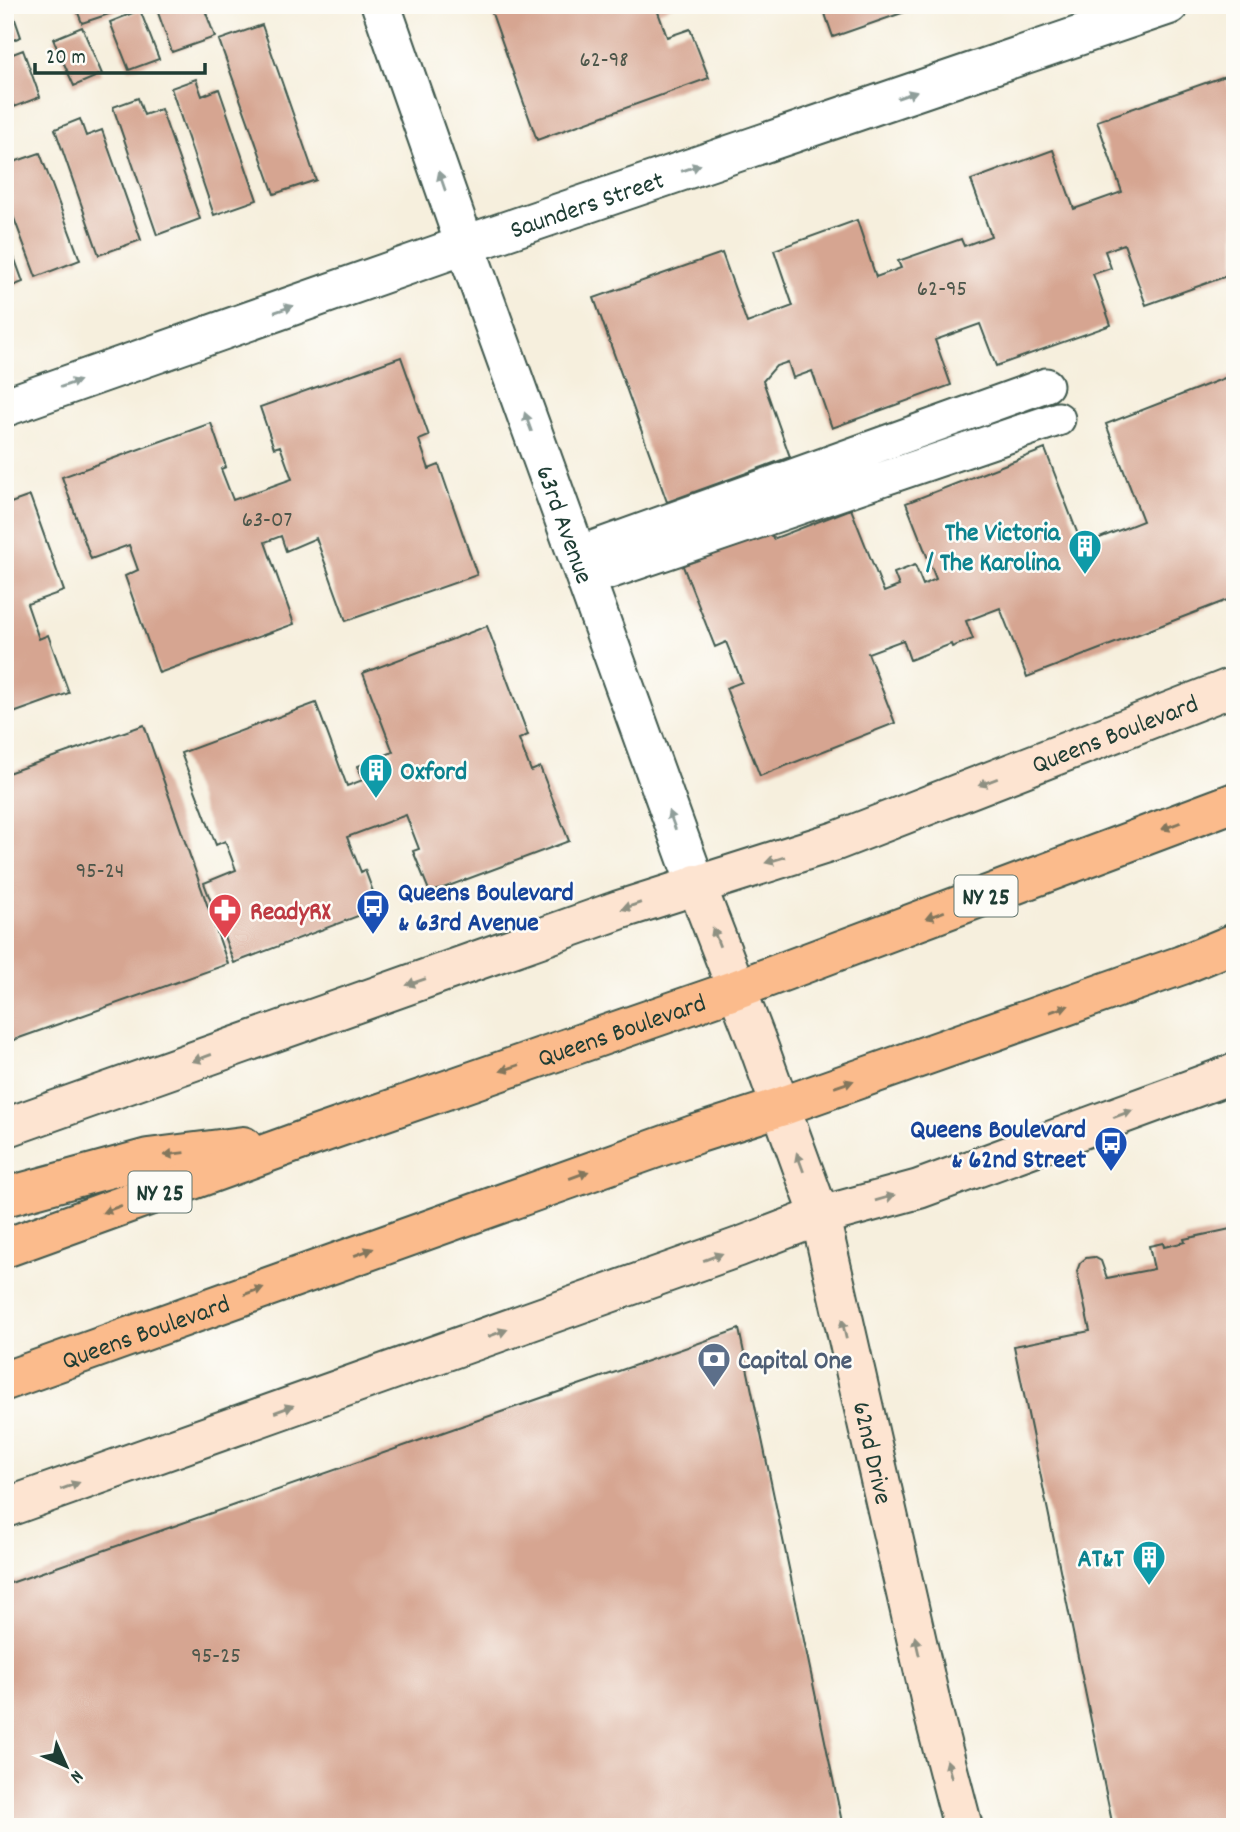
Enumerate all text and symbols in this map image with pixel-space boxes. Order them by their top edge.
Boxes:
scale bar [35,32,205,76]
text: 20 m [46,44,86,74]
house number: 62-98 [580,45,628,78]
one-way arrow [896,89,917,100]
one-way arrow [681,162,702,173]
street label: Saunders Street [506,163,670,250]
one-way arrow [436,170,447,191]
house number: 62-95 [917,274,967,307]
one-way arrow [274,303,295,314]
one-way arrow [59,379,80,390]
one-way arrow [522,411,533,432]
street label: 63rd Avenue [524,461,601,590]
house number: 63-07 [242,505,292,538]
place label: The Victoria / The Karolina [925,516,1061,583]
building icon: The Victoria / The Karolina [1066,527,1104,576]
street label: Queens Boulevard [1027,687,1204,785]
building icon: Oxford [357,751,395,800]
place label: Oxford [400,755,467,792]
one-way arrow [978,776,999,787]
one-way arrow [666,809,677,830]
one-way arrow [1160,820,1181,831]
house number: 95-24 [76,856,124,889]
one-way arrow [764,856,785,866]
place label: Queens Boulevard & 63rd Avenue [398,876,574,943]
road number: NY 25 [954,876,1018,916]
bus stop icon: Queens Boulevard & 63rd Avenue [354,887,392,936]
pharmacy icon: ReadyRX [206,891,244,940]
place label: ReadyRX [250,895,331,932]
one-way arrow [620,901,641,912]
one-way arrow [925,910,946,921]
one-way arrow [711,926,722,947]
one-way arrow [406,976,427,987]
street label: Queens Boulevard [533,986,712,1079]
one-way arrow [1048,1003,1069,1014]
one-way arrow [191,1053,212,1064]
one-way arrow [500,1063,521,1074]
one-way arrow [834,1078,855,1089]
one-way arrow [1112,1108,1133,1119]
place label: Queens Boulevard & 62nd Street [910,1113,1086,1180]
bus stop icon: Queens Boulevard & 62nd Street [1092,1124,1130,1173]
one-way arrow [163,1149,185,1160]
one-way arrow [794,1151,805,1172]
one-way arrow [568,1170,589,1181]
road number: NY 25 [128,1172,192,1212]
one-way arrow [874,1192,896,1203]
one-way arrow [101,1204,122,1215]
one-way arrow [354,1246,375,1257]
one-way arrow [702,1251,723,1262]
one-way arrow [243,1285,264,1296]
street label: Queens Boulevard [57,1287,236,1381]
one-way arrow [838,1318,849,1340]
one-way arrow [488,1327,509,1338]
bank icon: Capital One [695,1340,733,1389]
place label: Capital One [738,1344,852,1381]
street label: 62nd Drive [841,1398,900,1508]
one-way arrow [273,1403,294,1414]
one-way arrow [59,1480,80,1491]
building icon: AT&T [1130,1538,1168,1587]
place label: AT&T [1078,1542,1125,1579]
one-way arrow [912,1635,923,1657]
house number: 95-25 [191,1641,241,1674]
north arrow [32,1730,102,1800]
one-way arrow [943,1759,953,1780]
text: N [63,1763,88,1788]

